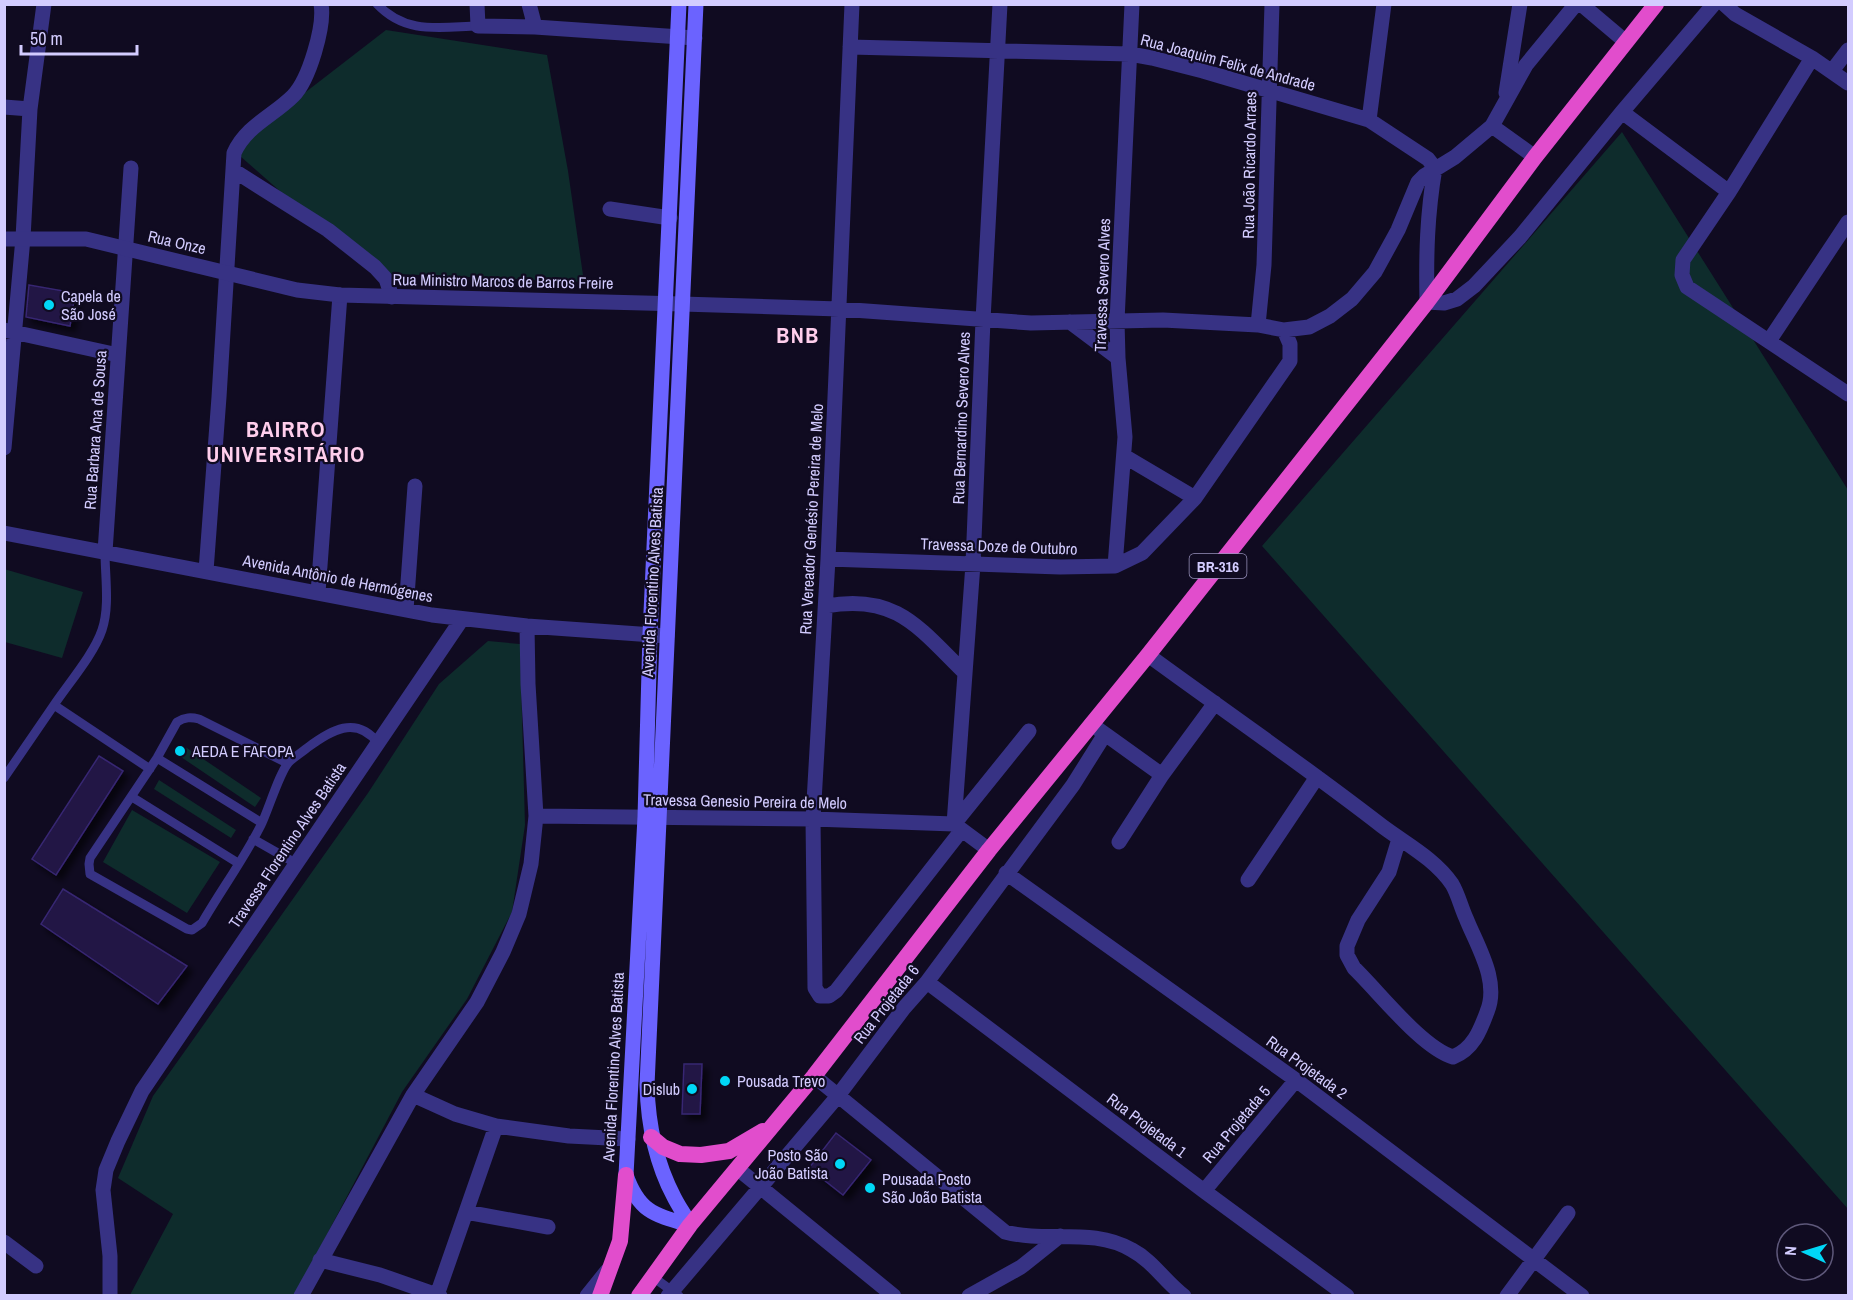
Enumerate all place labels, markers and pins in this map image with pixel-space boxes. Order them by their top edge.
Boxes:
place label: Capela de São José [61,285,121,325]
marker: Capela de São José [42,298,56,312]
place label: AEDA E FAFOPA [191,740,294,762]
marker: AEDA E FAFOPA [173,744,187,758]
place label: Pousada Trevo [737,1070,825,1092]
marker: Pousada Trevo [718,1074,732,1088]
place label: Dislub [643,1078,680,1100]
marker: Dislub [685,1082,699,1096]
place label: Posto São João Batista [755,1144,829,1184]
marker: Posto São João Batista [833,1157,847,1171]
place label: Pousada Posto São João Batista [882,1168,983,1208]
marker: Pousada Posto São João Batista [863,1181,877,1195]

